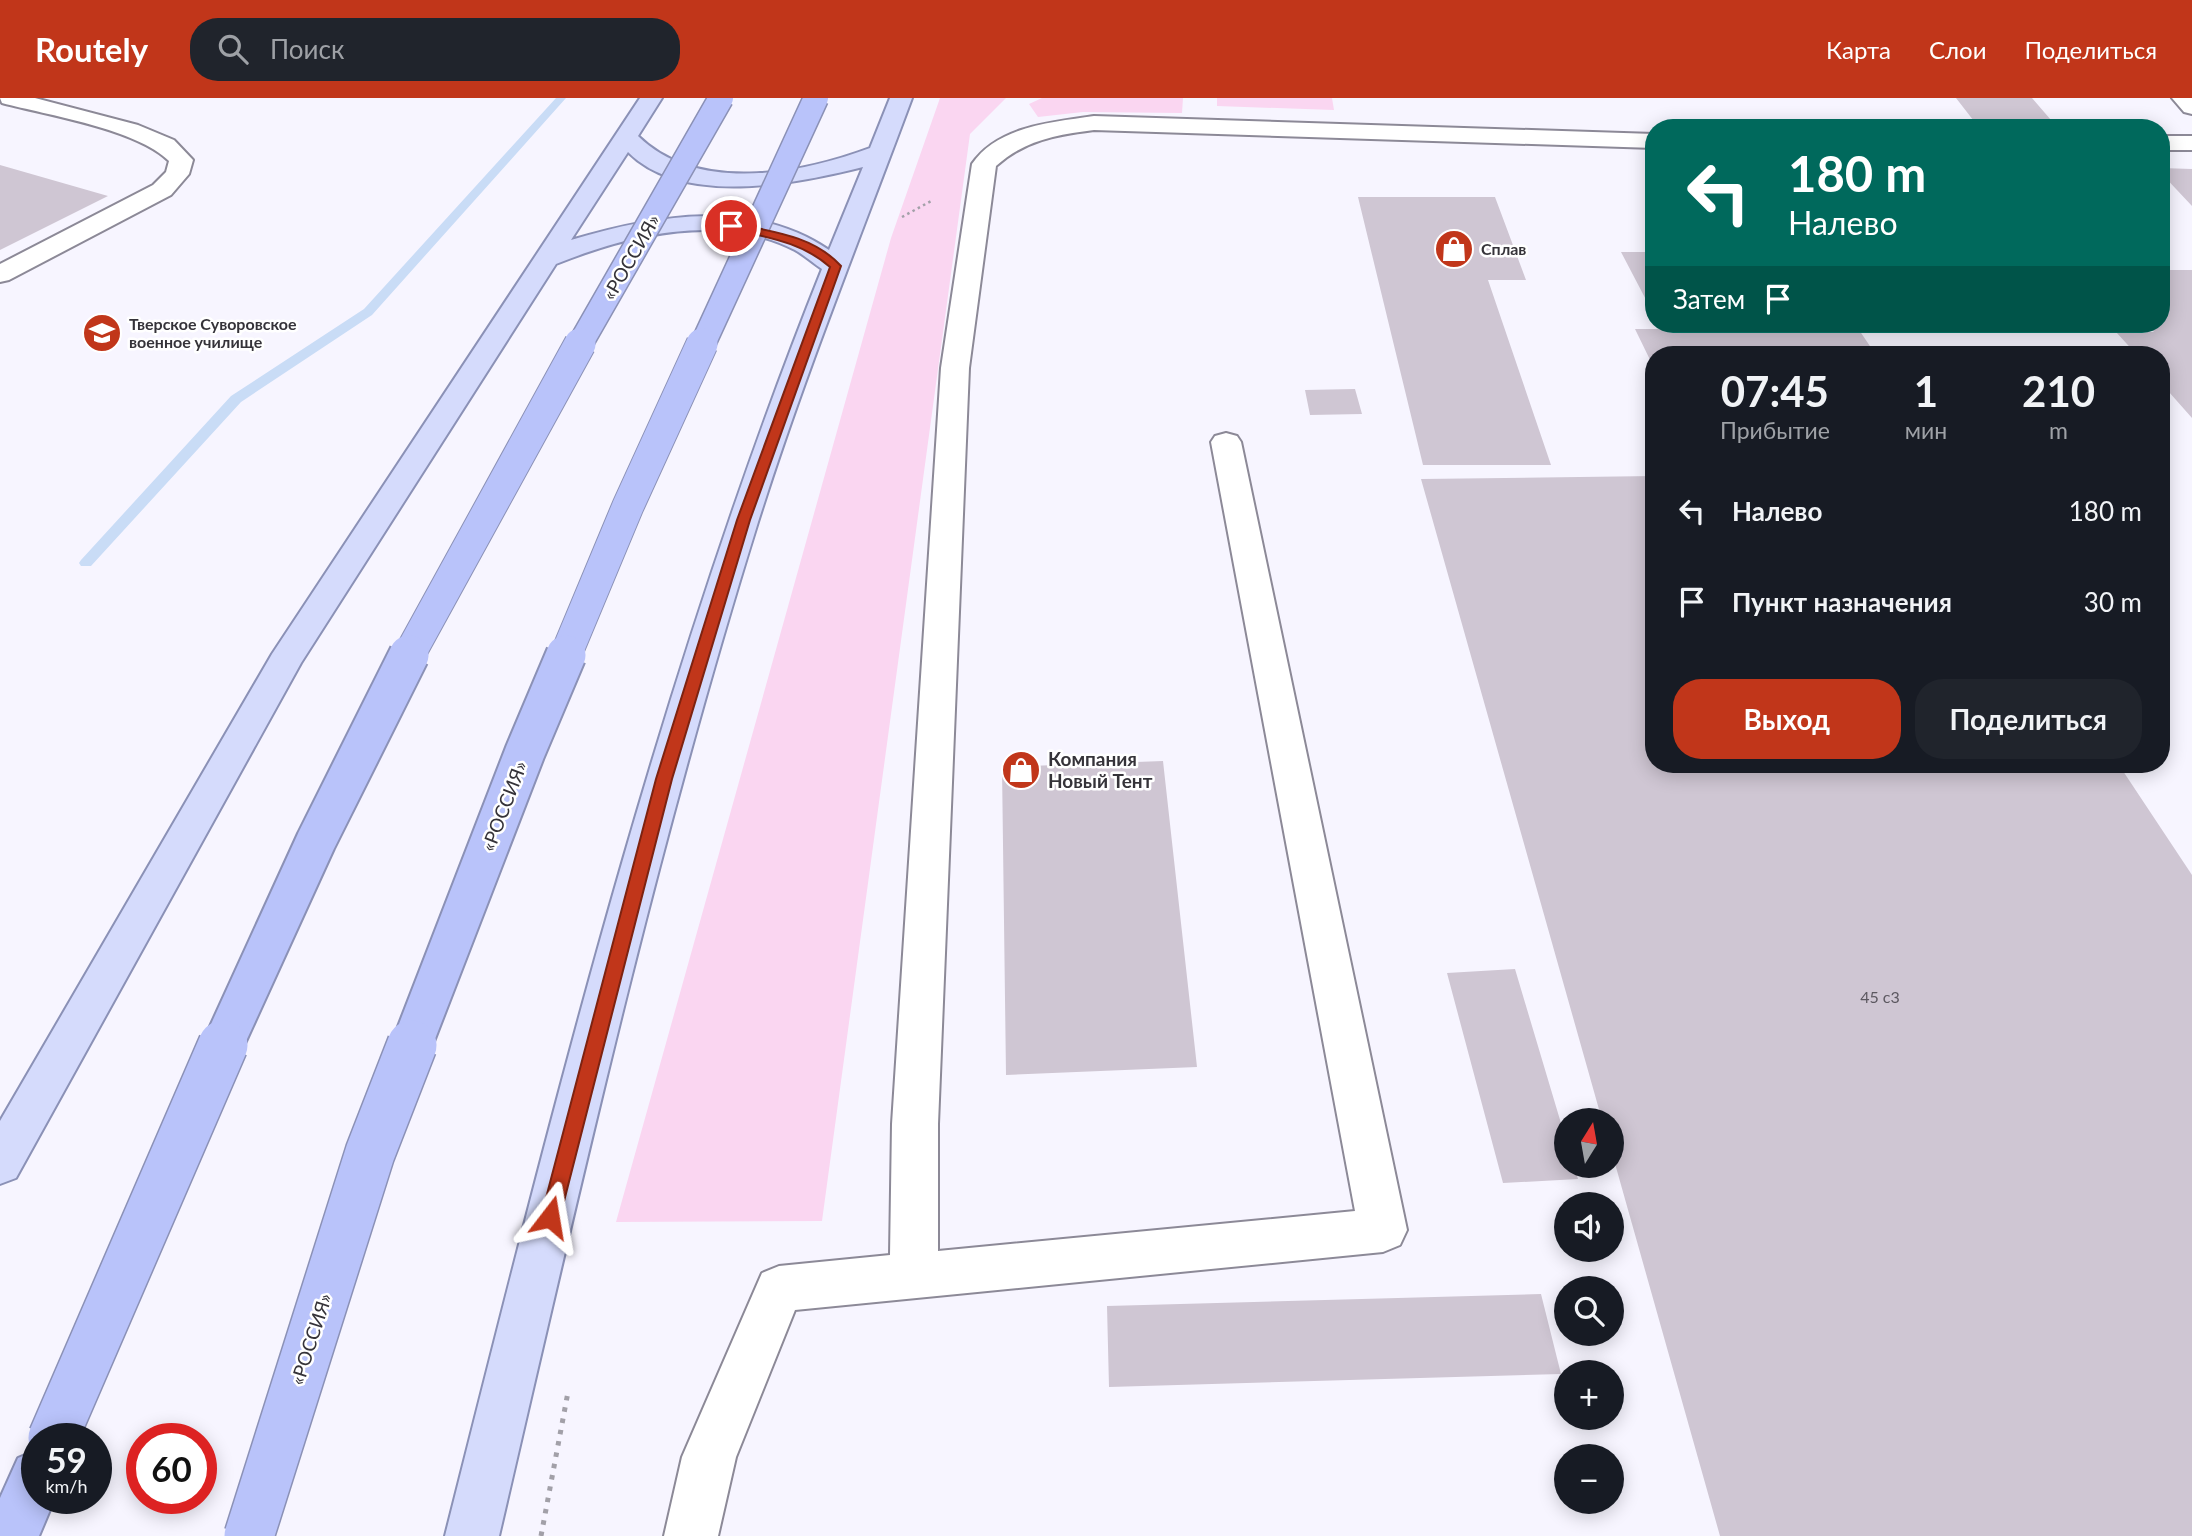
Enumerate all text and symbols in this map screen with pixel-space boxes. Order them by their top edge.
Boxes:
search box [190,18,680,81]
text: Routely [35,29,148,69]
icon: search [214,30,252,68]
text: Поиск [270,33,344,65]
text: Карта [1826,35,1891,64]
text: Слои [1929,35,1986,64]
text: Поделиться [2024,35,2157,64]
text: 180 m [1788,144,1926,202]
icon: left [1673,147,1764,238]
pin [701,196,761,256]
text: Налево [1788,203,1898,242]
icon: arrive [712,207,750,245]
street label: «РОССИЯ» [597,210,664,304]
shop icon: Сплав [1433,228,1475,270]
place label: Сплав [1481,239,1526,258]
icon: arrive [1759,280,1797,318]
text: Затем [1673,283,1745,315]
school or university icon: Тверское Суворовское военное училище [81,312,123,354]
place label: Тверское Суворовское военное училище [129,314,297,351]
text: 07:45 [1721,366,1829,416]
text: 1 [1914,366,1938,416]
text: 210 [2022,366,2095,416]
text: Прибытие [1720,416,1830,444]
text: мин [1905,416,1947,444]
text: m [2049,416,2068,444]
icon: left [1673,492,1711,530]
text: Налево [1732,495,1822,527]
text: 180 m [2069,495,2142,527]
icon: arrive [1673,583,1711,621]
text: Пункт назначения [1732,586,1952,618]
text: 30 m [2084,586,2142,618]
button: Выход [1673,679,1901,759]
button: Поделиться [1915,679,2142,759]
place label: Компания Новый Тент [1048,747,1153,792]
shop icon: Компания Новый Тент [1000,749,1042,791]
street label: «РОССИЯ» [476,757,531,854]
house number: 45 с3 [1860,987,1900,1006]
north arrow [1554,1108,1624,1178]
map controls [1554,1108,1624,1514]
position arrow [513,1180,587,1254]
button: sound [1554,1192,1624,1262]
button: search [1554,1276,1624,1346]
street label: «РОССИЯ» [285,1290,336,1388]
button: + [1554,1360,1624,1430]
speed limit sign: 60 [126,1423,217,1514]
text: 59 [46,1438,87,1480]
button: − [1554,1444,1624,1514]
text: km/h [45,1475,88,1497]

